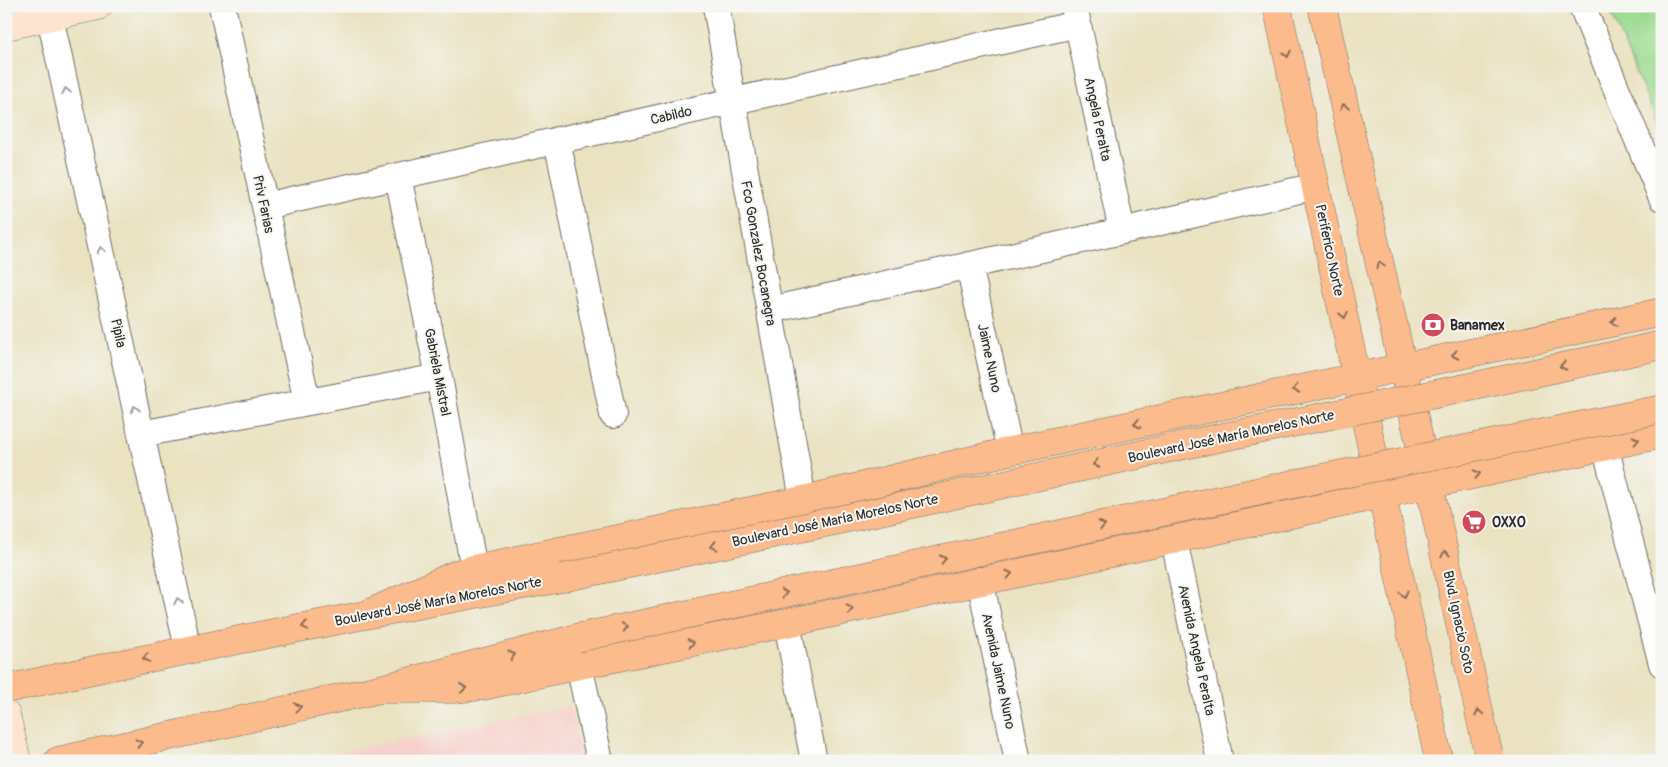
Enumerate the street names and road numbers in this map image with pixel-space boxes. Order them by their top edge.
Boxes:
street label: Angela Peralta [1080,76,1115,163]
street label: Cabildo [649,102,694,128]
street label: Priv Farias [249,173,278,235]
street label: Fco Gonzalez Bocanegra [737,179,780,327]
street label: Periferico Norte [1311,203,1348,298]
street label: Pipila [107,317,130,349]
street label: Jaime Nuno [974,322,1005,395]
street label: Gabriela Mistral [421,327,454,418]
street label: Boulevard José María Morelos Norte [1127,406,1336,467]
street label: Boulevard José María Morelos Norte [731,490,940,551]
street label: Blvd. Ignacio Soto [1439,569,1478,676]
street label: Boulevard José María Morelos Norte [333,573,543,630]
street label: Avenida Angela Peralta [1174,583,1219,717]
street label: Avenida Jaime Nuno [978,612,1019,731]

